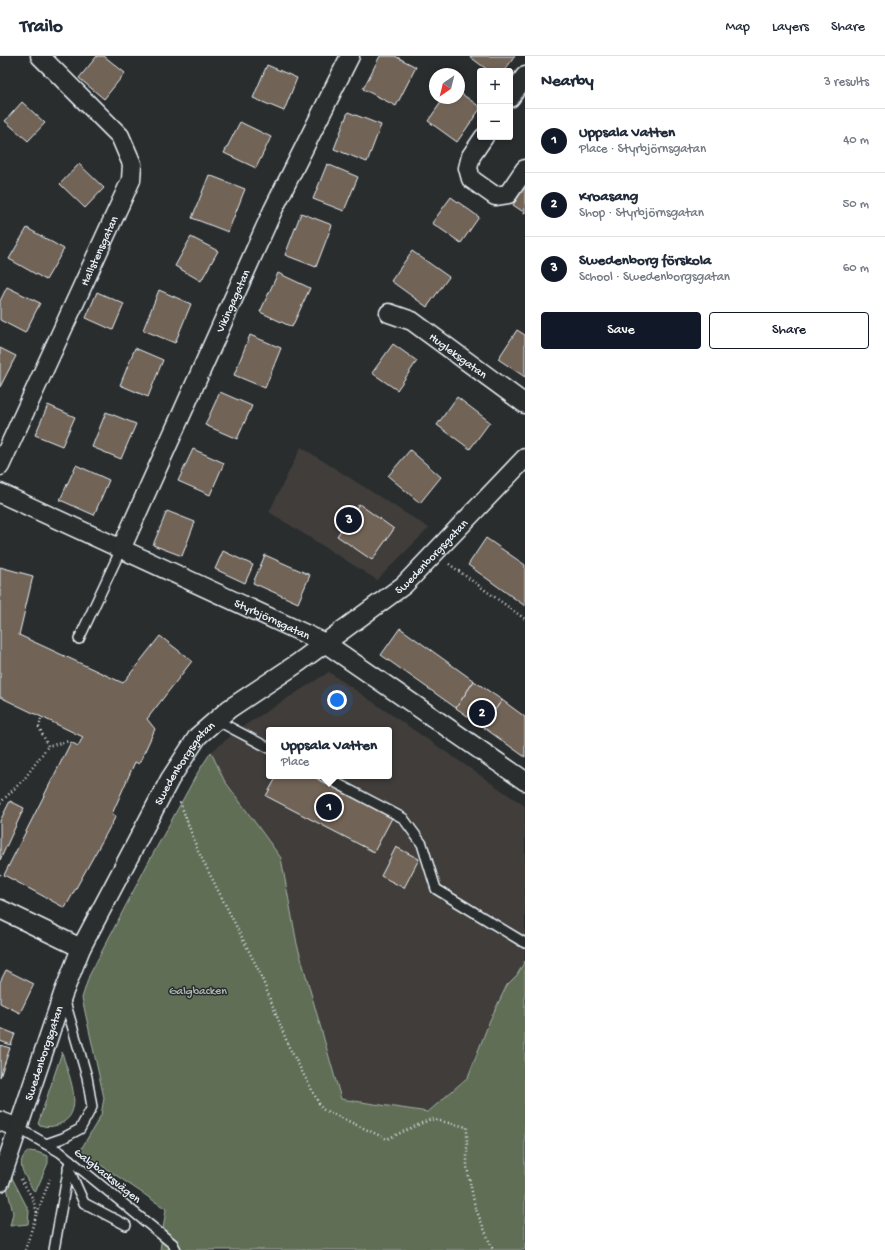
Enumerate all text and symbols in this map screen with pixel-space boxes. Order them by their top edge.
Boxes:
text: Trailo [20,16,63,39]
text: Map [726,19,750,36]
text: Layers [772,19,809,36]
text: Share [831,19,865,36]
north arrow [429,68,465,104]
map controls [477,68,513,140]
button: + [477,68,513,104]
text: Nearby [541,72,594,92]
text: 3 results [824,75,869,90]
button: − [477,104,513,140]
text: Uppsala Vatten [579,124,675,142]
text: 1 [551,133,557,148]
text: 40 m [843,133,869,148]
text: Place · Styrbjörnsgatan [579,142,706,157]
text: Kroasang [579,188,638,206]
text: 2 [551,197,557,212]
text: 50 m [842,197,869,212]
text: Shop · Styrbjörnsgatan [579,206,704,221]
street label: Hallstensgatan [78,214,123,288]
text: Swedenborg förskola [579,252,711,270]
text: 3 [551,261,557,276]
text: 60 m [843,261,869,276]
street label: Vikingagatan [214,268,254,336]
text: School · Swedenborgsgatan [579,270,730,285]
button: Save [541,312,701,349]
button: Share [709,312,869,349]
street label: Hugleksgatan [425,331,489,383]
pin: 3 [336,505,362,535]
street label: Swedenborgsgatan [393,517,472,598]
street label: Styrbjörnsgatan [231,597,312,644]
your location [327,690,347,710]
pin: 2 [469,698,495,728]
street label: Swedenborgsgatan [152,719,219,808]
popup [266,727,392,779]
text: Uppsala Vatten [281,737,377,755]
text: Place [281,755,309,770]
pin: 1 [316,792,342,822]
park label: Galgbacken [169,985,227,999]
street label: Swedenborgsgatan [23,1004,68,1103]
street label: Galgbacksvägen [70,1146,143,1207]

